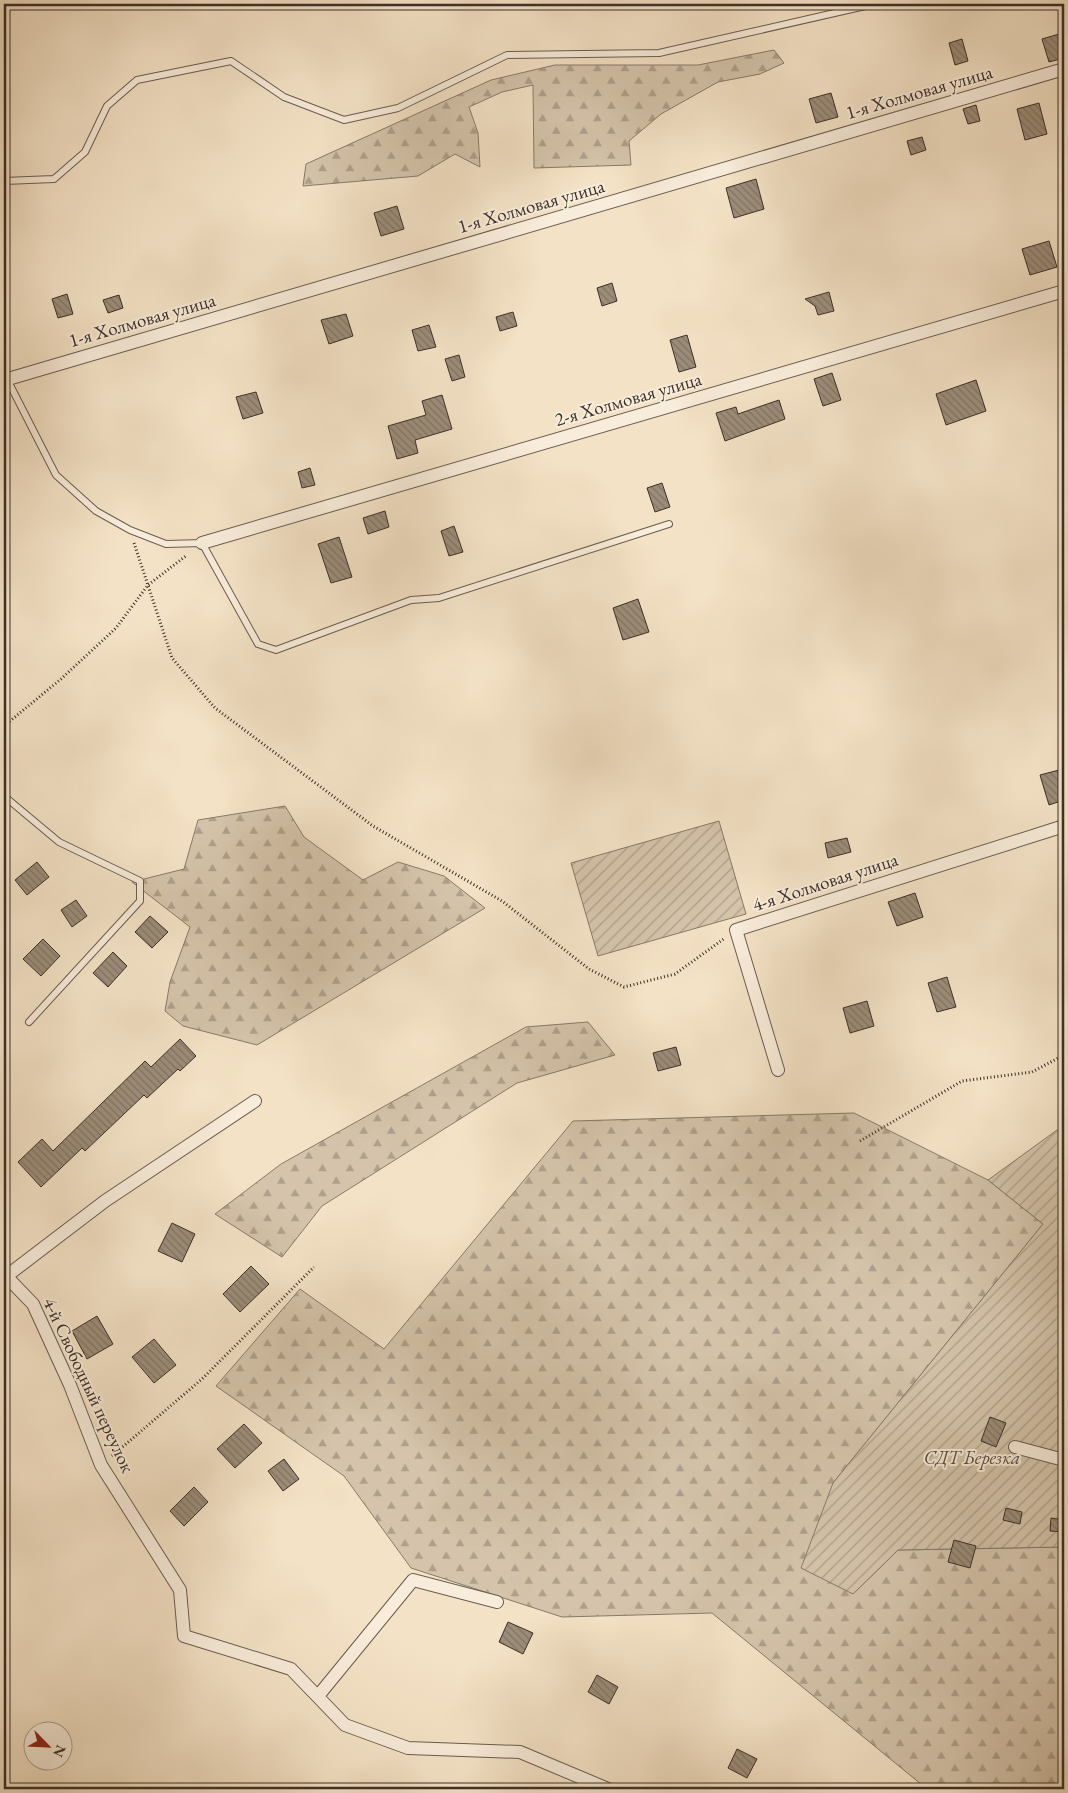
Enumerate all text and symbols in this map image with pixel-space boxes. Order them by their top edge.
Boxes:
street label: 1-я Холмовая улица [843,59,996,125]
street label: 1-я Холмовая улица [455,173,608,239]
street label: 1-я Холмовая улица [66,287,219,353]
street label: 2-я Холмовая улица [552,366,705,432]
street label: 4-я Холмовая улица [749,847,901,917]
street label: 4-й Свободный переулок [37,1293,141,1477]
park label: СДТ Березка [924,1445,1020,1470]
north arrow [22,1720,72,1770]
text: N [49,1742,70,1761]

